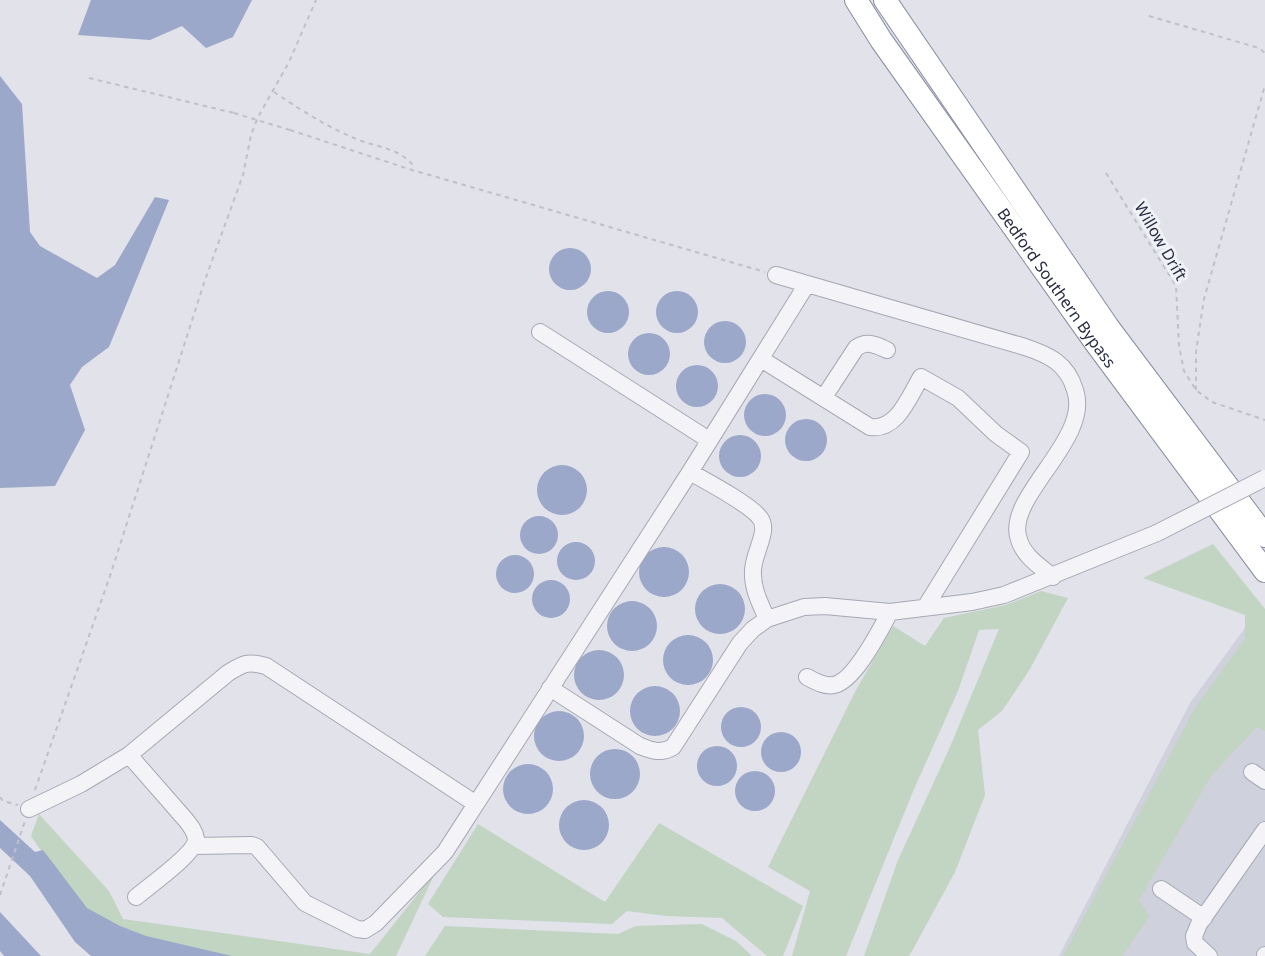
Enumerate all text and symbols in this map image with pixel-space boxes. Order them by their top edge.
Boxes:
street label: Willow Drift [1130,198,1192,284]
street label: Bedford Southern Bypass [992,203,1121,372]

